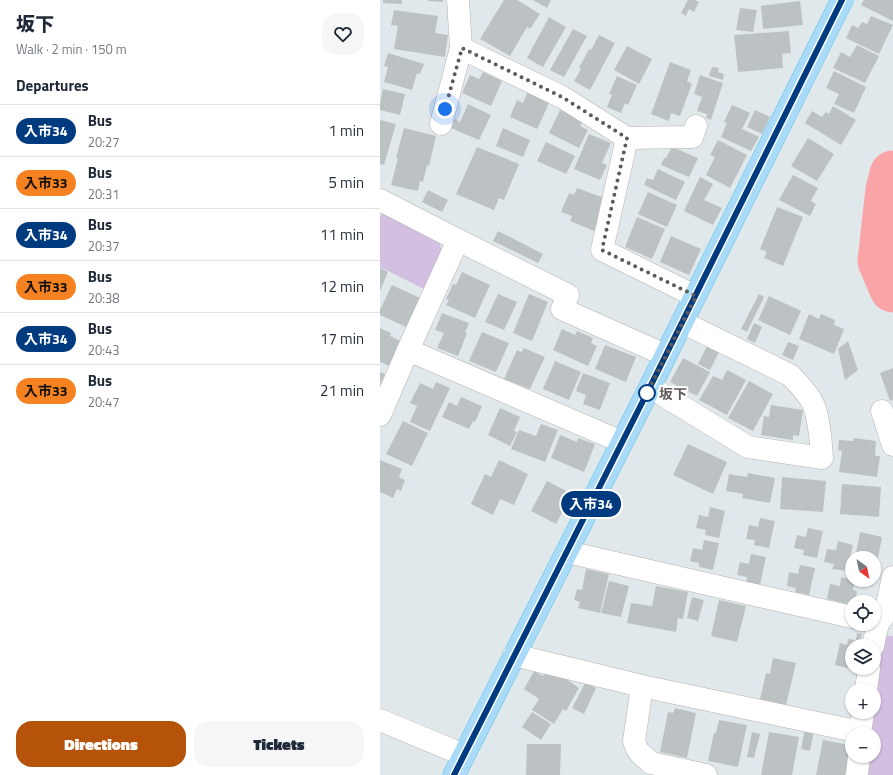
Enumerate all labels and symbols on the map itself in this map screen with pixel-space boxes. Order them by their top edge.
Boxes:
your location [435,99,455,119]
place label: 坂下 [659,383,687,404]
marker: 坂下 [638,384,656,402]
line badge: 入市34 [563,491,619,517]
north arrow [845,551,881,587]

